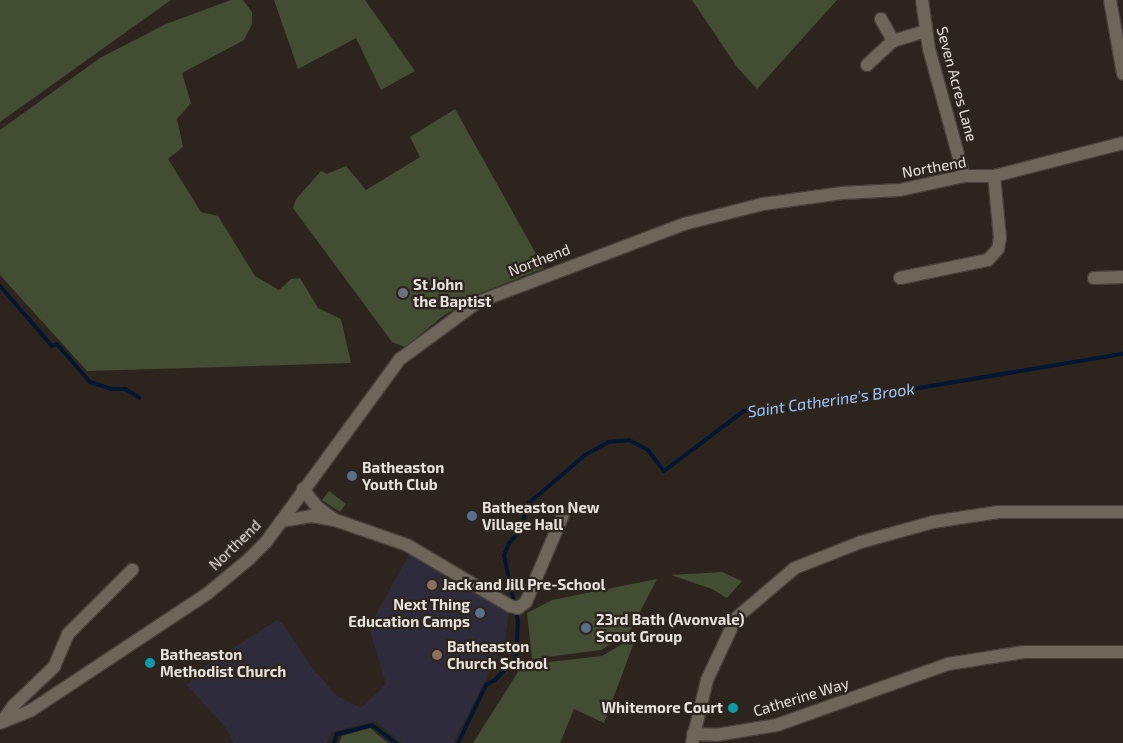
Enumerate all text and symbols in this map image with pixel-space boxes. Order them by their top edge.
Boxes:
street label: Seven Acres Lane [933,24,981,144]
street label: Northend [900,153,968,181]
street label: Northend [505,240,573,280]
place label: St John the Baptist [413,275,491,310]
marker: St John the Baptist [397,287,409,299]
water label: Saint Catherine's Brook [746,379,916,421]
place label: Batheaston Youth Club [362,458,444,493]
marker: Batheaston Youth Club [346,470,358,482]
place label: Batheaston New Village Hall [482,498,600,533]
marker: Batheaston New Village Hall [466,510,478,522]
street label: Northend [205,516,265,574]
place label: Jack and Jill Pre-School [442,576,606,594]
marker: Jack and Jill Pre-School [426,579,438,591]
place label: Next Thing Education Camps [348,595,470,630]
marker: Next Thing Education Camps [474,607,486,619]
place label: 23rd Bath (Avonvale) Scout Group [596,610,744,645]
marker: 23rd Bath (Avonvale) Scout Group [580,622,592,634]
place label: Batheaston Church School [447,637,548,672]
place label: Batheaston Methodist Church [160,645,286,680]
marker: Batheaston Church School [431,649,443,661]
marker: Batheaston Methodist Church [144,657,156,669]
street label: Catherine Way [751,674,851,720]
place label: Whitemore Court [601,699,723,717]
marker: Whitemore Court [727,702,739,714]

